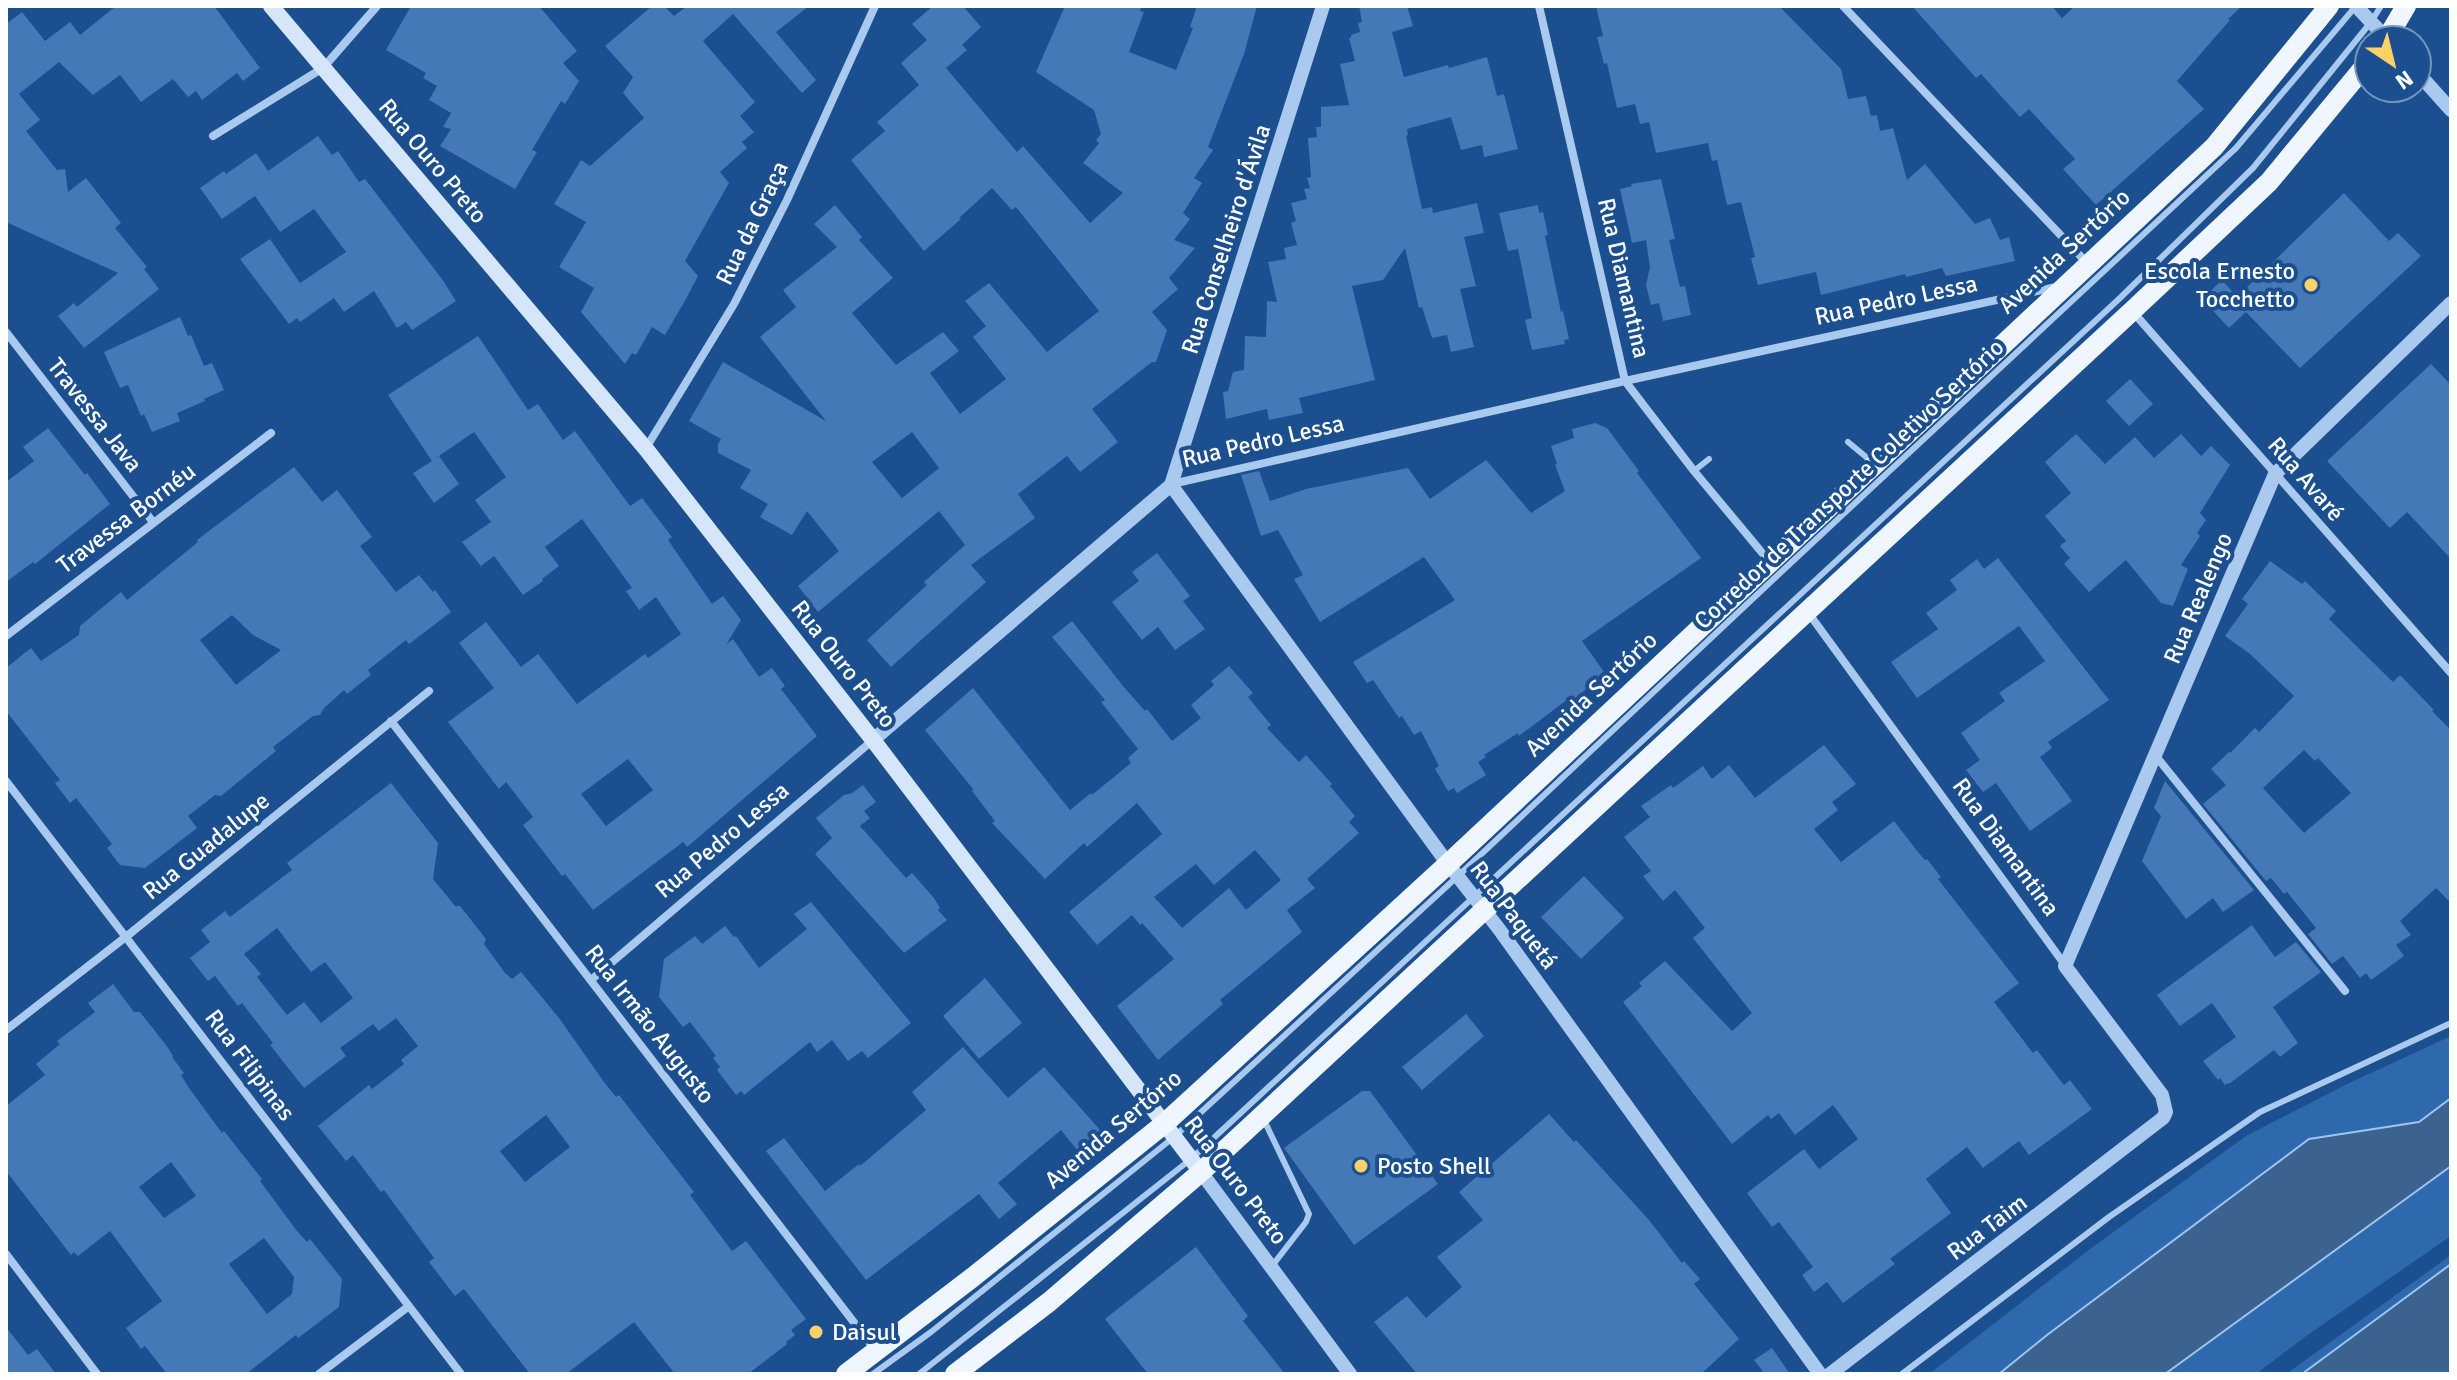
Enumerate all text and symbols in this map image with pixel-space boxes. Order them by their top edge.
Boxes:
north arrow [2353,24,2433,104]
text: N [2390,65,2418,95]
street label: Rua Ouro Preto [372,92,494,230]
street label: Rua Conselheiro d'Ávila [1175,120,1277,358]
street label: Rua da Graça [709,156,795,290]
street label: Avenida Sertório [1992,182,2136,320]
street label: Rua Diamantina [1591,195,1657,361]
place label: Escola Ernesto Tocchetto [2144,256,2295,314]
street label: Rua Pedro Lessa [1812,268,1980,332]
marker: Escola Ernesto Tocchetto [2302,276,2320,294]
street label: Corredor de Transporte Coletivo Sertório [1688,332,2010,636]
street label: Travessa Java [41,352,149,478]
street label: Rua Pedro Lessa [1179,408,1347,474]
street label: Rua Avaré [2261,431,2351,527]
street label: Travessa Bornéu [51,456,201,580]
street label: Rua Realengo [2157,528,2239,668]
street label: Rua Ouro Preto [785,594,903,734]
street label: Avenida Sertório [1519,625,1663,763]
street label: Rua Diamantina [1946,772,2066,922]
street label: Rua Pedro Lessa [649,775,795,905]
street label: Rua Guadalupe [136,786,276,906]
street label: Rua Paquetá [1464,855,1564,975]
street label: Rua Irmão Augusto [579,938,721,1110]
street label: Rua Filipinas [198,1003,302,1127]
street label: Avenida Sertório [1038,1063,1188,1195]
street label: Rua Ouro Preto [1178,1110,1294,1250]
place label: Posto Shell [1377,1151,1491,1181]
marker: Posto Shell [1352,1157,1370,1175]
street label: Rua Taim [1941,1187,2033,1267]
place label: Daisul [832,1317,897,1347]
marker: Daisul [807,1323,825,1341]

